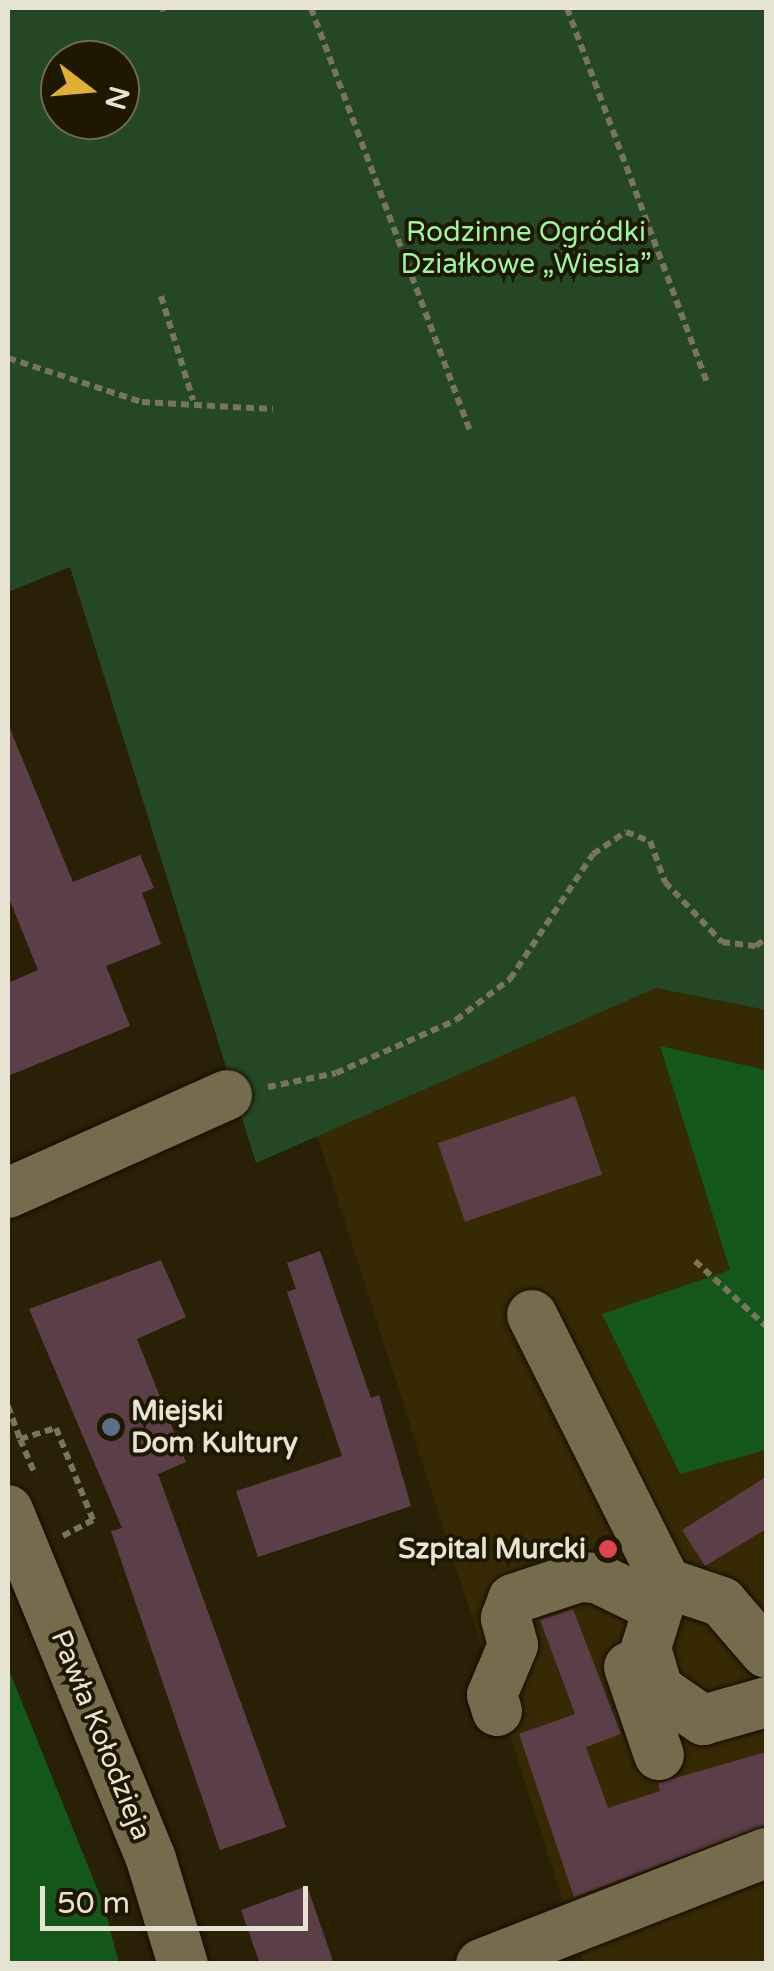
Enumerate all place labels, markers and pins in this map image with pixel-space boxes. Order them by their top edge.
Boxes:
place label: Miejski Dom Kultury [131,1394,298,1460]
marker: Miejski Dom Kultury [100,1416,122,1438]
place label: Szpital Murcki [398,1532,586,1566]
marker: Szpital Murcki [595,1536,621,1562]

